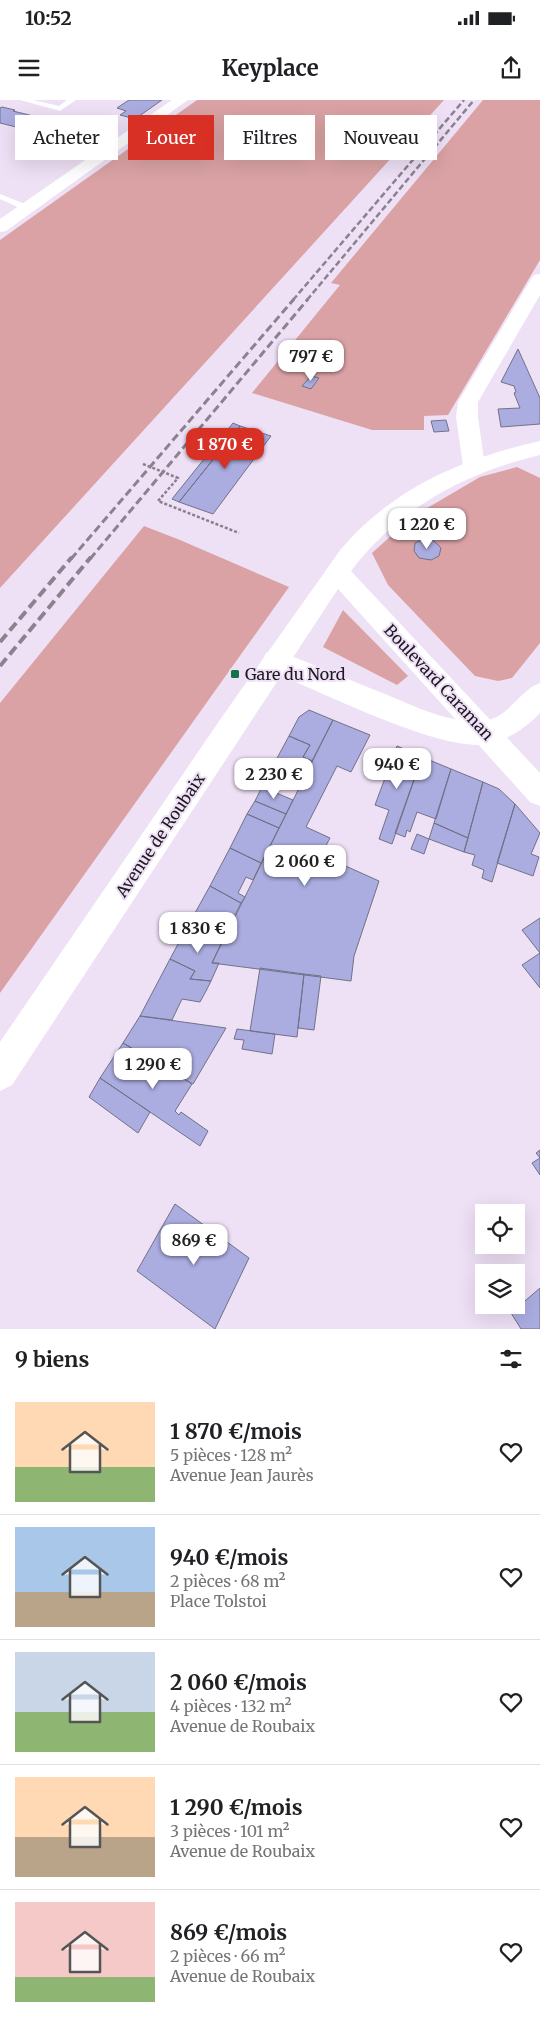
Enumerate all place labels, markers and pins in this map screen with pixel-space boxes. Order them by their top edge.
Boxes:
pin: 797 € [276,340,346,382]
pin: 1 870 € [179,428,271,470]
pin: 1 220 € [381,508,473,550]
place label: Gare du Nord [245,664,346,684]
marker: Gare du Nord [229,668,241,680]
pin: 940 € [362,748,432,790]
pin: 2 230 € [228,758,320,800]
pin: 2 060 € [259,844,351,887]
pin: 1 830 € [152,912,244,954]
pin: 1 290 € [107,1048,199,1090]
pin: 869 € [159,1224,229,1266]

